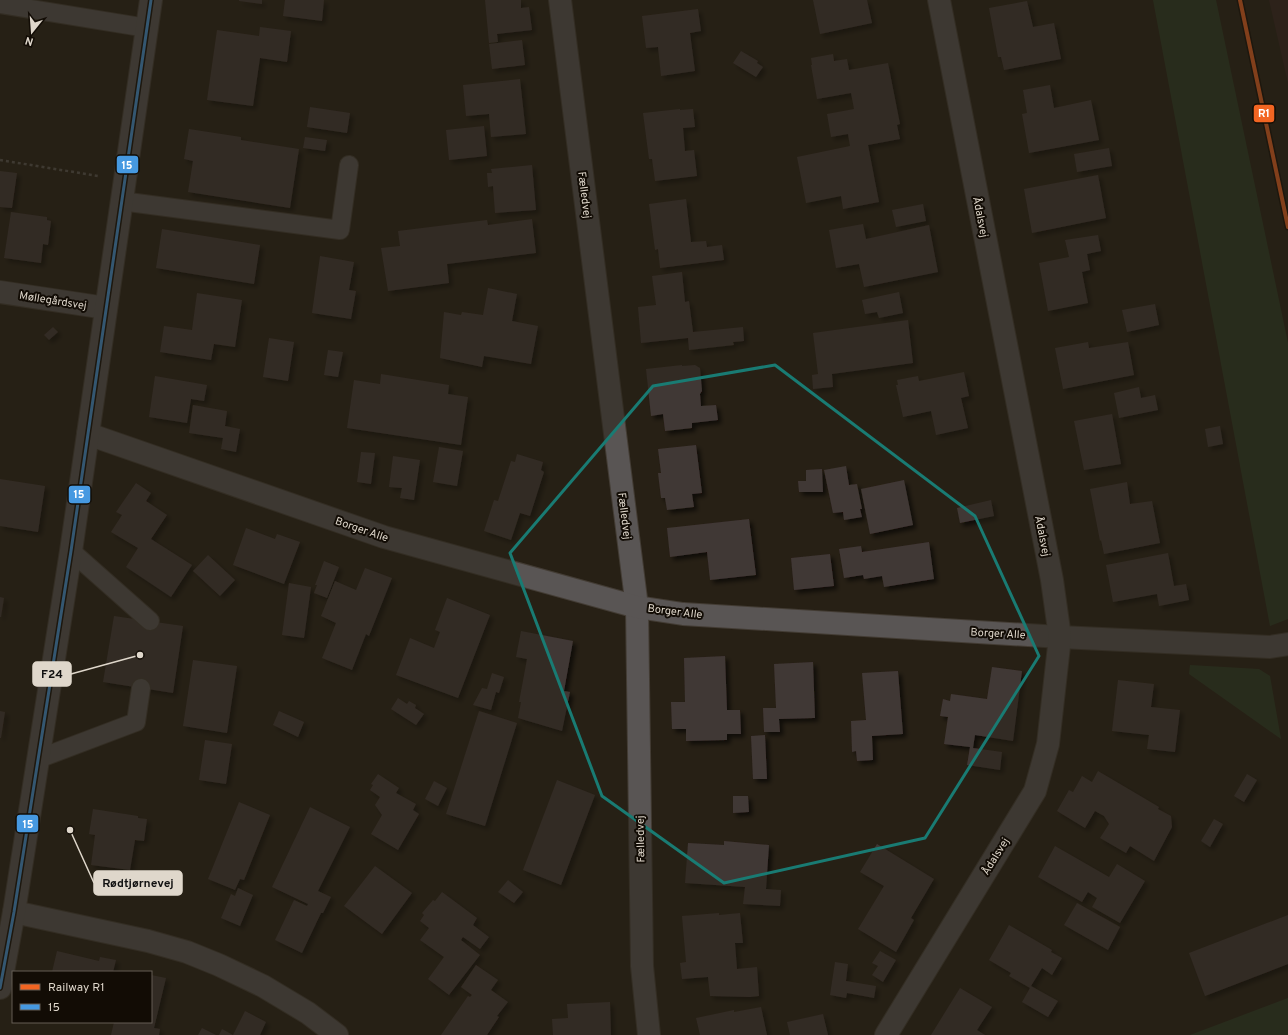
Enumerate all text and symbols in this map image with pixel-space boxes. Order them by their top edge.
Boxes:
north arrow [12,12,52,52]
text: N [24,33,35,48]
line badge: R1 [1253,104,1275,123]
text: R1 [1258,107,1270,121]
line badge: 15 [116,155,139,174]
text: 15 [121,159,133,173]
street label: Fælledvej [574,171,594,219]
street label: Ådalsvej [969,196,991,239]
street label: Møllegårdsvej [18,289,88,313]
line badge: 15 [68,485,91,504]
text: 15 [73,488,85,502]
street label: Fælledvej [614,492,634,540]
street label: Borger Alle [333,514,390,546]
street label: Ådalsvej [1031,515,1053,558]
street label: Borger Alle [647,602,703,622]
street label: Borger Alle [970,626,1026,642]
callout: F24 [33,662,71,686]
text: F24 [41,667,63,683]
line badge: 15 [16,814,39,833]
street label: Fælledvej [634,815,648,863]
text: 15 [22,818,34,832]
street label: Ådalsvej [979,835,1013,878]
callout: Rødtjørnevej [94,871,182,895]
text: Rødtjørnevej [102,876,174,892]
legend [12,971,152,1023]
text: Railway R1 [48,980,105,996]
text: 15 [48,1000,60,1016]

